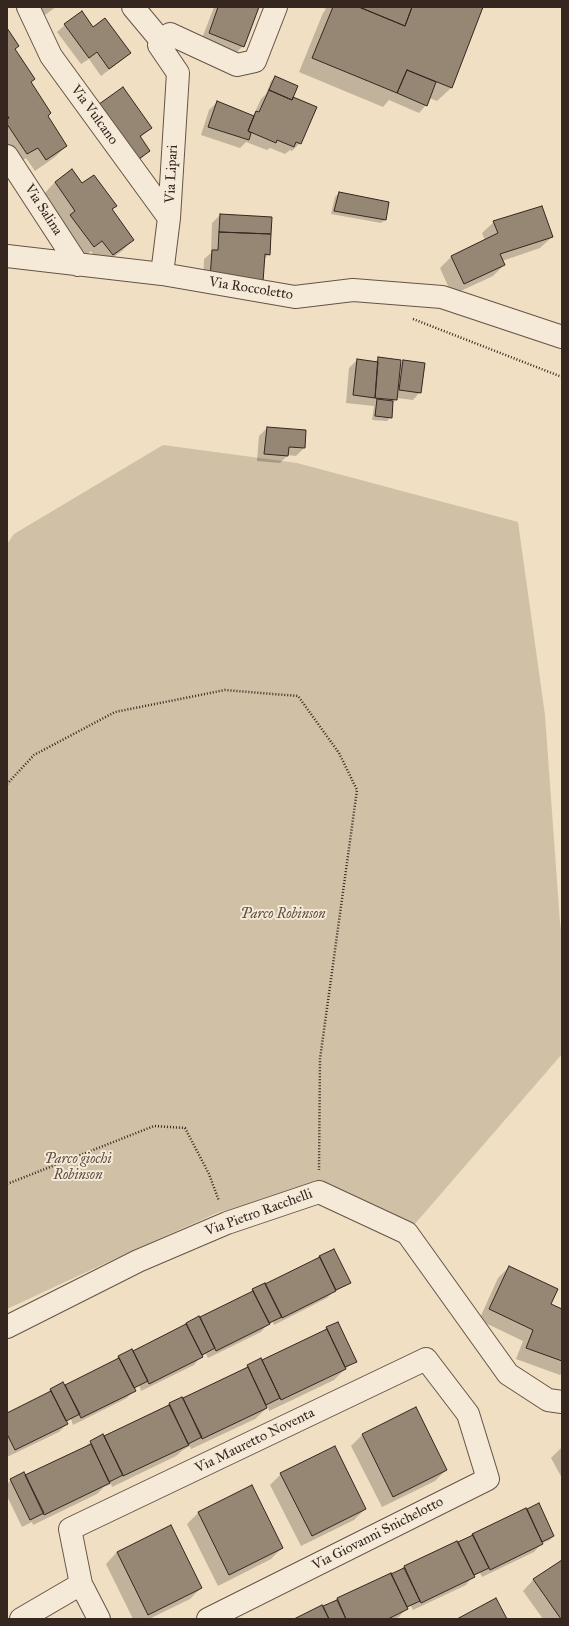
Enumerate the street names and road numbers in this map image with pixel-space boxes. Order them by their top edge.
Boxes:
street label: Via Vulcano [67,82,121,148]
street label: Via Lipari [162,144,182,204]
street label: Via Salina [20,181,66,239]
street label: Via Roccoletto [208,274,294,304]
street label: Via Pietro Racchelli [203,1186,315,1240]
street label: Via Mauretto Noventa [193,1405,317,1477]
street label: Via Giovanni Snichelotto [310,1494,446,1574]

